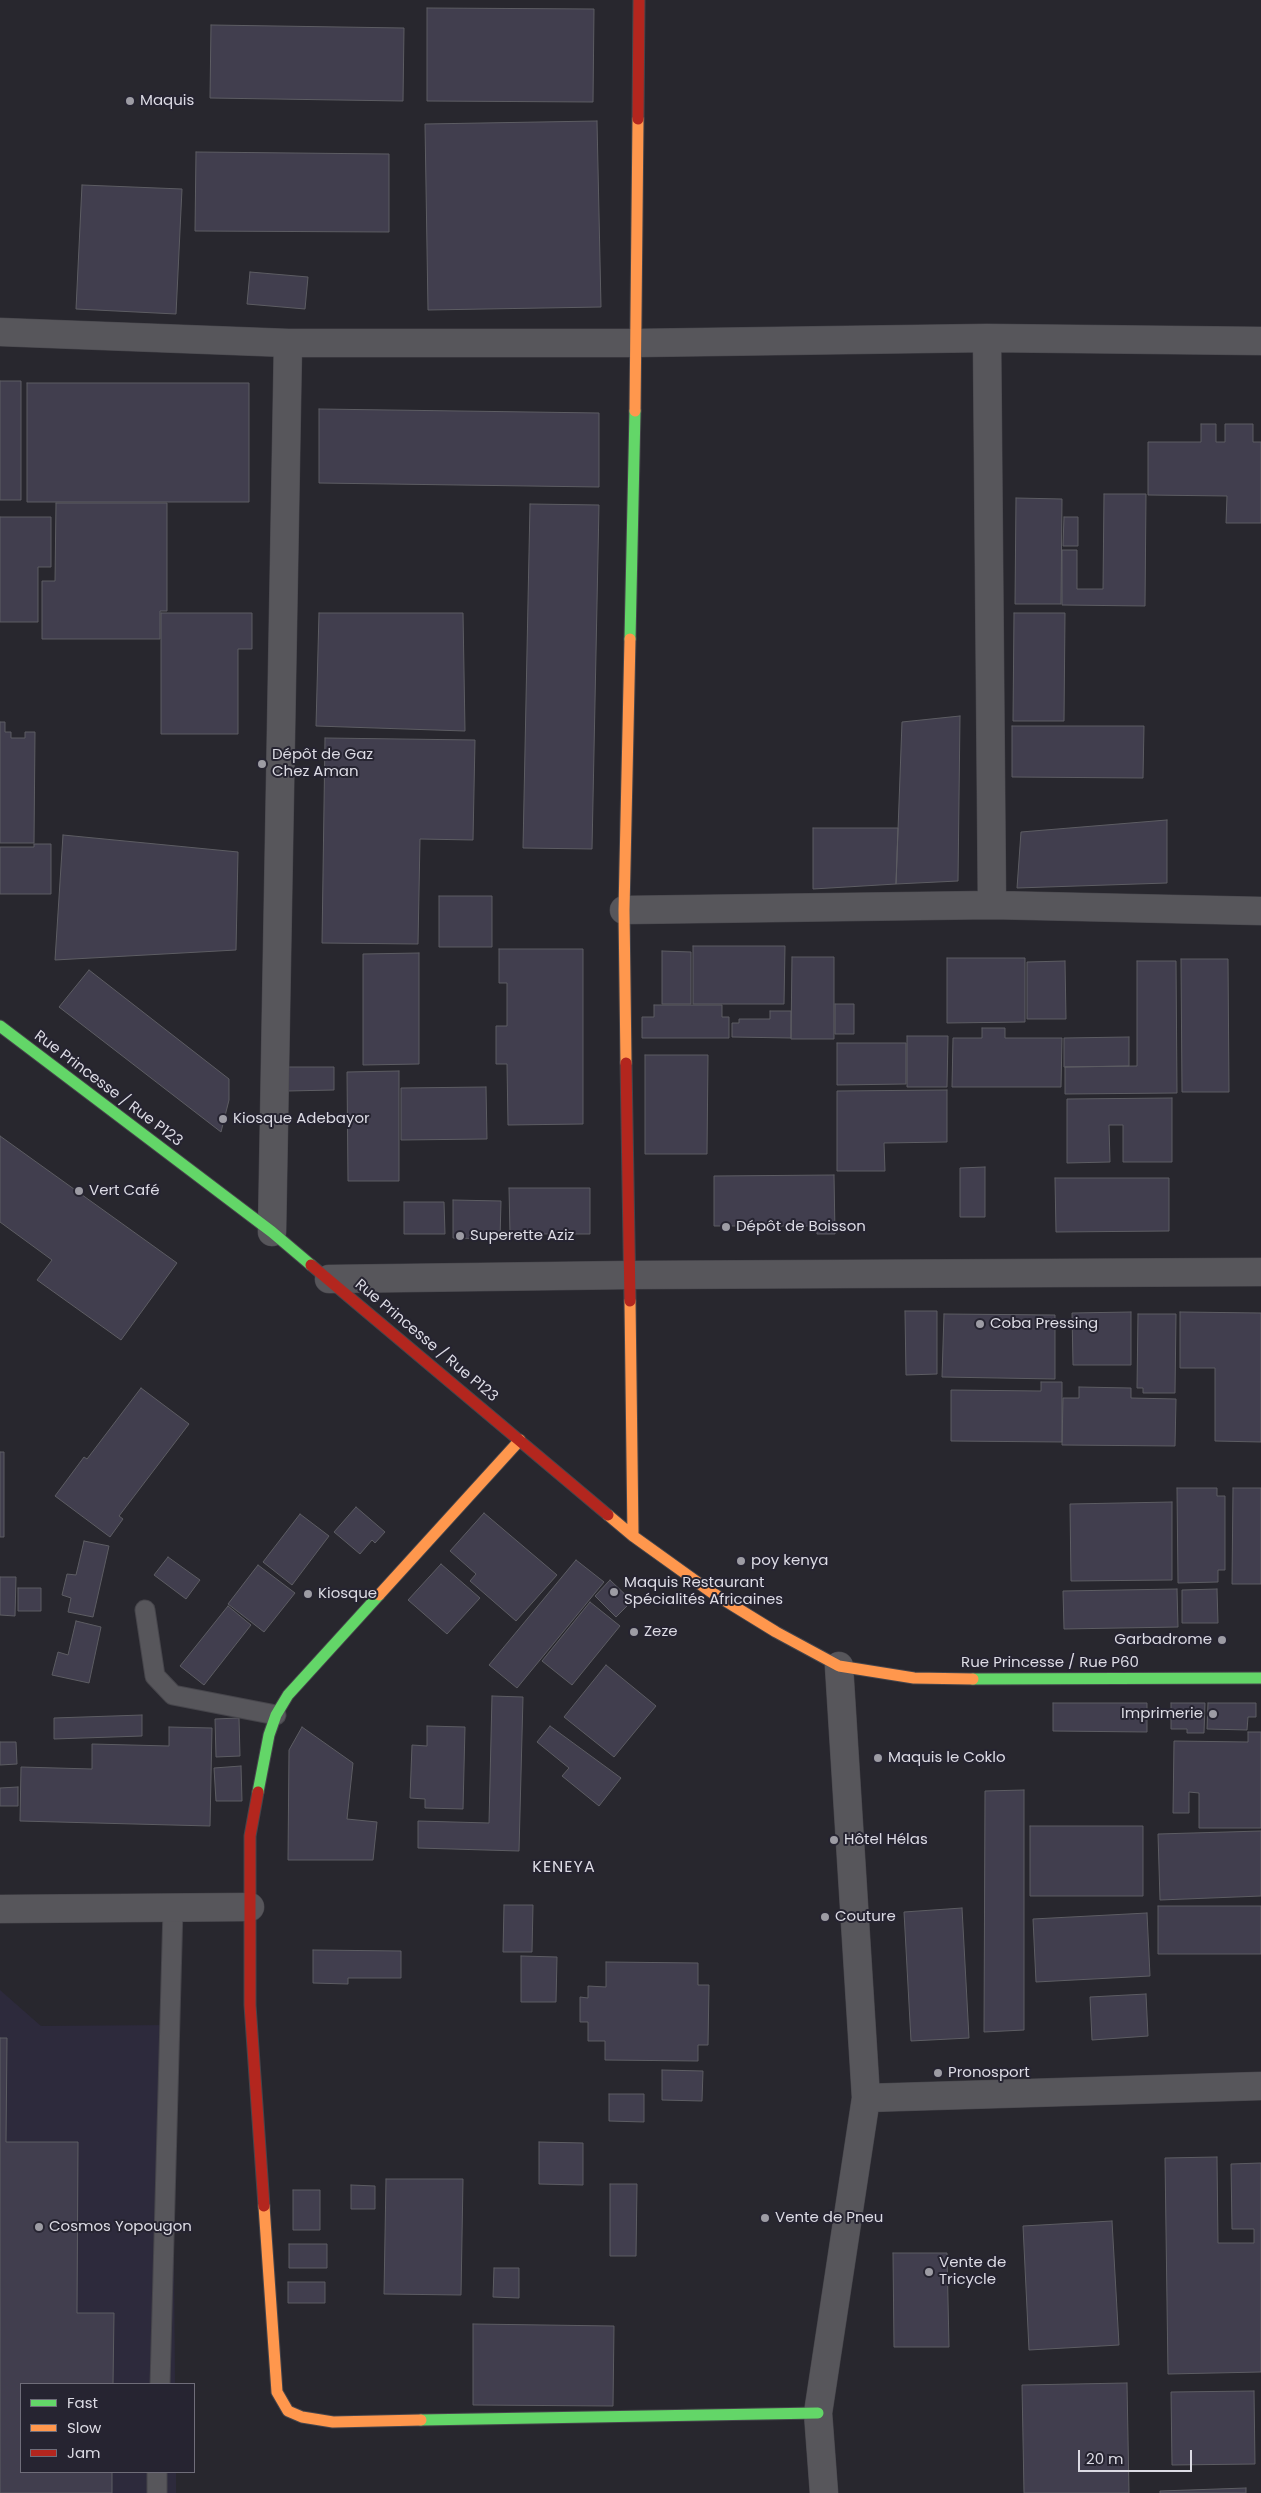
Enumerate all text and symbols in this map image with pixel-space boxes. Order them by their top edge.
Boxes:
place label: Maquis [140,92,194,110]
marker: Maquis [124,95,136,107]
place label: Dépôt de Gaz Chez Aman [272,746,373,781]
marker: Dépôt de Gaz Chez Aman [256,758,268,770]
street label: Rue Princesse / Rue P123 [30,1027,186,1151]
place label: Kiosque Adebayor [233,1110,370,1128]
marker: Kiosque Adebayor [217,1113,229,1125]
place label: Vert Café [89,1182,159,1200]
marker: Vert Café [73,1185,85,1197]
place label: Dépôt de Boisson [736,1218,866,1236]
marker: Dépôt de Boisson [720,1221,732,1233]
place label: Superette Aziz [470,1227,574,1245]
marker: Superette Aziz [454,1230,466,1242]
street label: Rue Princesse / Rue P123 [351,1276,501,1406]
place label: Coba Pressing [990,1315,1098,1333]
marker: Coba Pressing [974,1318,986,1330]
place label: poy kenya [751,1552,828,1570]
marker: poy kenya [735,1555,747,1567]
place label: Maquis Restaurant Spécialités Africaines [624,1574,783,1609]
place label: Kiosque [318,1585,377,1603]
marker: Maquis Restaurant Spécialités Africaines [608,1586,620,1598]
marker: Kiosque [302,1588,314,1600]
place label: Zeze [644,1623,678,1641]
marker: Zeze [628,1626,640,1638]
place label: Garbadrome [1114,1631,1212,1649]
marker: Garbadrome [1216,1634,1228,1646]
street label: Rue Princesse / Rue P60 [961,1654,1139,1672]
place label: Imprimerie [1121,1705,1203,1723]
marker: Imprimerie [1207,1708,1219,1720]
place label: Maquis le Coklo [888,1749,1006,1767]
marker: Maquis le Coklo [872,1752,884,1764]
place label: Hôtel Hélas [844,1831,928,1849]
marker: Hôtel Hélas [828,1834,840,1846]
district label: KENEYA [532,1858,596,1878]
place label: Couture [835,1908,896,1926]
marker: Couture [819,1911,831,1923]
place label: Pronosport [948,2064,1030,2082]
marker: Pronosport [932,2067,944,2079]
place label: Vente de Pneu [775,2209,883,2227]
marker: Vente de Pneu [759,2212,771,2224]
place label: Cosmos Yopougon [49,2218,192,2236]
marker: Cosmos Yopougon [33,2221,45,2233]
place label: Vente de Tricycle [939,2254,1006,2289]
marker: Vente de Tricycle [923,2266,935,2278]
legend [20,2383,195,2473]
text: Fast [67,2392,98,2413]
text: Slow [67,2417,101,2438]
scale bar [1081,2440,1195,2472]
text: Jam [67,2442,101,2463]
text: 20 m [1086,2448,1124,2469]

